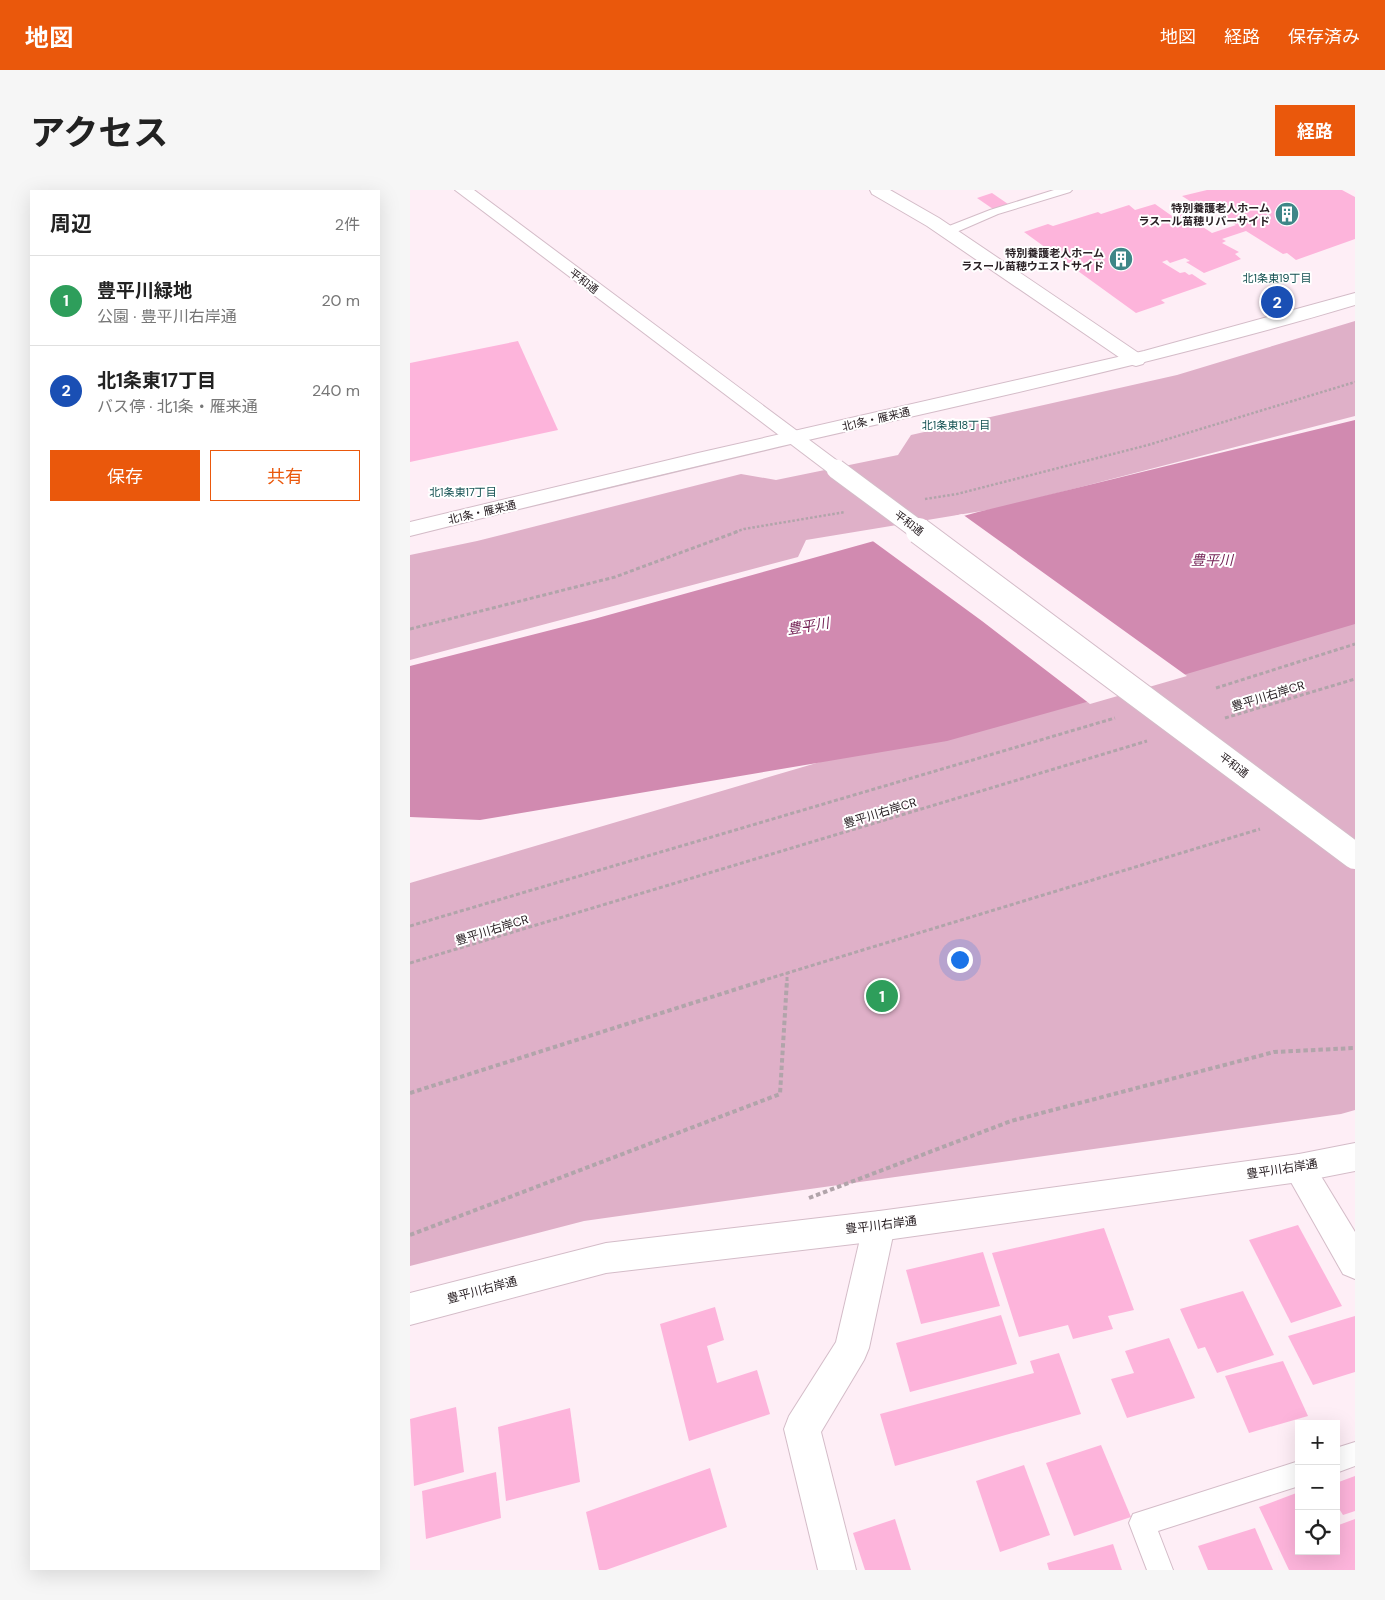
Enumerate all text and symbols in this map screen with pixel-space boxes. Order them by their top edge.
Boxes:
text: 地図 [25,22,73,53]
text: 地図 [1160,25,1196,49]
text: 経路 [1224,25,1260,49]
text: 保存済み [1288,25,1360,49]
button: 経路 [1275,105,1355,156]
text: アクセス [30,110,168,156]
place label: 特別養護老人ホーム ラスール苗穂リバーサイド [1138,201,1270,228]
building icon: 特別養護老人ホーム ラスール苗穂リバーサイド [1274,201,1300,227]
text: 周辺 [50,210,92,238]
text: 2件 [335,214,360,235]
place label: 特別養護老人ホーム ラスール苗穂ウエストサイド [961,246,1104,273]
building icon: 特別養護老人ホーム ラスール苗穂ウエストサイド [1108,246,1134,272]
street label: 平和通 [567,265,601,297]
district label: 北1条東19丁目 [1243,271,1311,285]
text: 豊平川緑地 [97,278,192,303]
pin: 2 [1261,283,1293,321]
text: 1 [63,290,69,311]
text: 20 m [321,290,360,311]
text: 公園 · 豊平川右岸通 [97,306,237,327]
text: 北1条東17丁目 [97,368,216,393]
text: 2 [61,380,71,401]
text: 240 m [312,380,360,401]
text: バス停 · 北1条・雁来通 [97,396,258,417]
street label: 北1条・雁来通 [841,404,911,434]
district label: 北1条東18丁目 [922,418,990,432]
button: 保存 [50,450,200,501]
button: 共有 [210,450,360,501]
district label: 北1条東17丁目 [429,485,497,499]
street label: 北1条・雁来通 [447,497,517,527]
street label: 平和通 [892,507,926,539]
water label: 豊平川 [1191,551,1235,569]
water label: 豊平川 [786,614,832,638]
street label: 豊平川右岸CR [1229,677,1307,715]
street label: 平和通 [1217,749,1251,781]
street label: 豊平川右岸CR [841,794,919,832]
street label: 豊平川右岸CR [453,911,531,949]
your location [947,947,973,973]
pin: 1 [866,977,898,1015]
street label: 豊平川右岸通 [1245,1155,1319,1183]
street label: 豊平川右岸通 [844,1213,918,1237]
street label: 豊平川右岸通 [445,1273,519,1307]
map controls [1295,1420,1340,1555]
button: + [1295,1420,1340,1465]
button: − [1295,1465,1340,1510]
button: locate [1295,1510,1340,1555]

